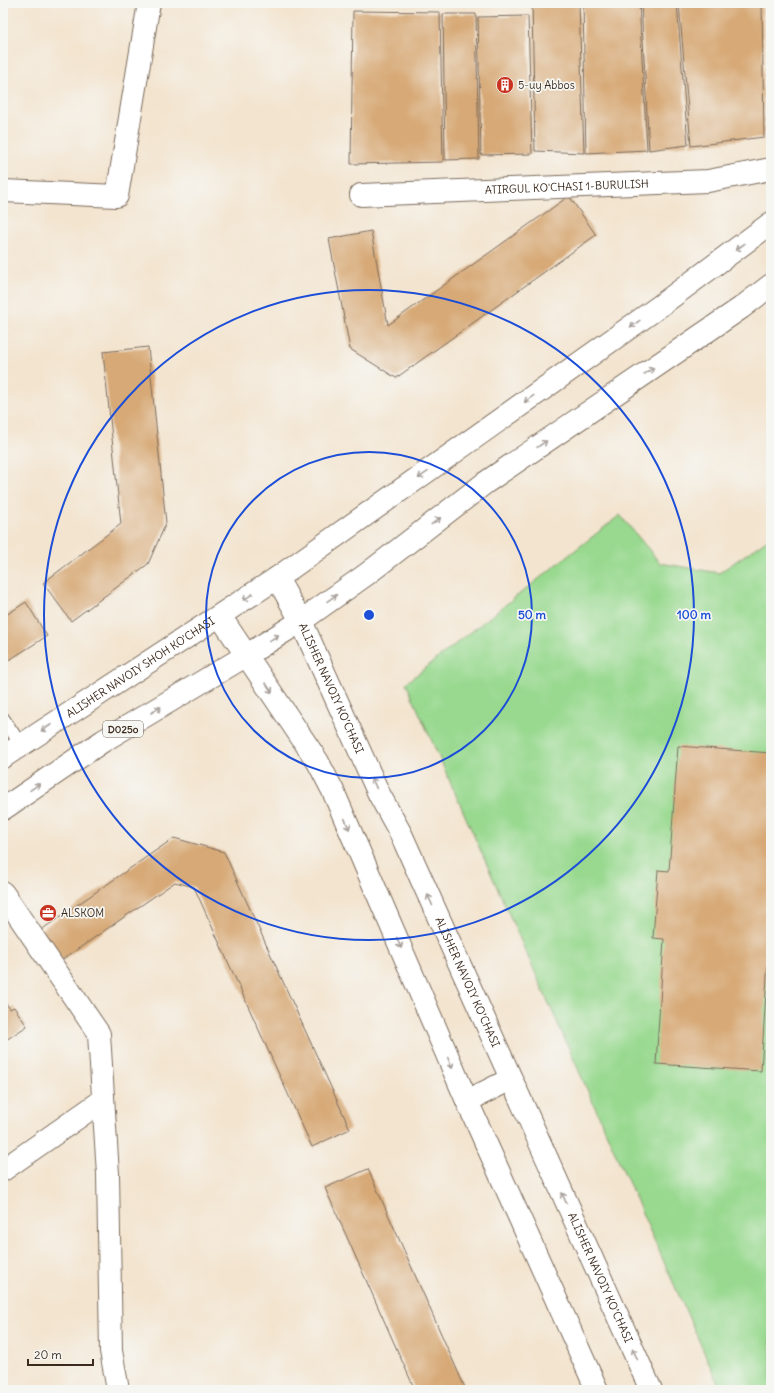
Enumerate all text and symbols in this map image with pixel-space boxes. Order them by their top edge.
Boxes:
building icon: 5-uy Abbos [495,75,515,95]
place label: 5-uy Abbos [518,78,575,92]
street label: ATIRGUL KO'CHASI 1-BURULISH [485,176,649,197]
one-way arrow [734,243,745,251]
one-way arrow [630,320,641,328]
one-way arrow [643,367,654,375]
one-way arrow [524,395,535,403]
one-way arrow [536,440,547,448]
one-way arrow [418,471,429,479]
one-way arrow [431,516,442,525]
one-way arrow [243,593,254,601]
one-way arrow [327,594,338,602]
text: 50 m [518,607,547,622]
text: 100 m [677,607,711,622]
centre of rings [362,608,376,622]
street label: ALISHER NAVOIY SHOH KO'CHASI [64,614,217,721]
street label: ALISHER NAVOIY KO’CHASI [296,621,367,756]
one-way arrow [268,634,279,642]
one-way arrow [264,682,273,693]
one-way arrow [150,705,162,713]
road number: D025o [103,721,143,737]
one-way arrow [40,725,52,733]
one-way arrow [370,777,377,789]
one-way arrow [29,783,41,791]
one-way arrow [344,818,351,830]
one-way arrow [426,895,434,907]
office icon: ALSKOM [38,903,58,923]
place label: ALSKOM [61,906,104,920]
street label: ALISHER NAVOIY KO’CHASI [432,915,503,1050]
one-way arrow [396,937,403,949]
one-way arrow [447,1056,455,1068]
one-way arrow [560,1192,567,1204]
street label: ALISHER NAVOIY KO’CHASI [565,1210,636,1345]
scale bar [28,1341,93,1367]
text: 20 m [34,1347,62,1362]
one-way arrow [630,1349,638,1361]

